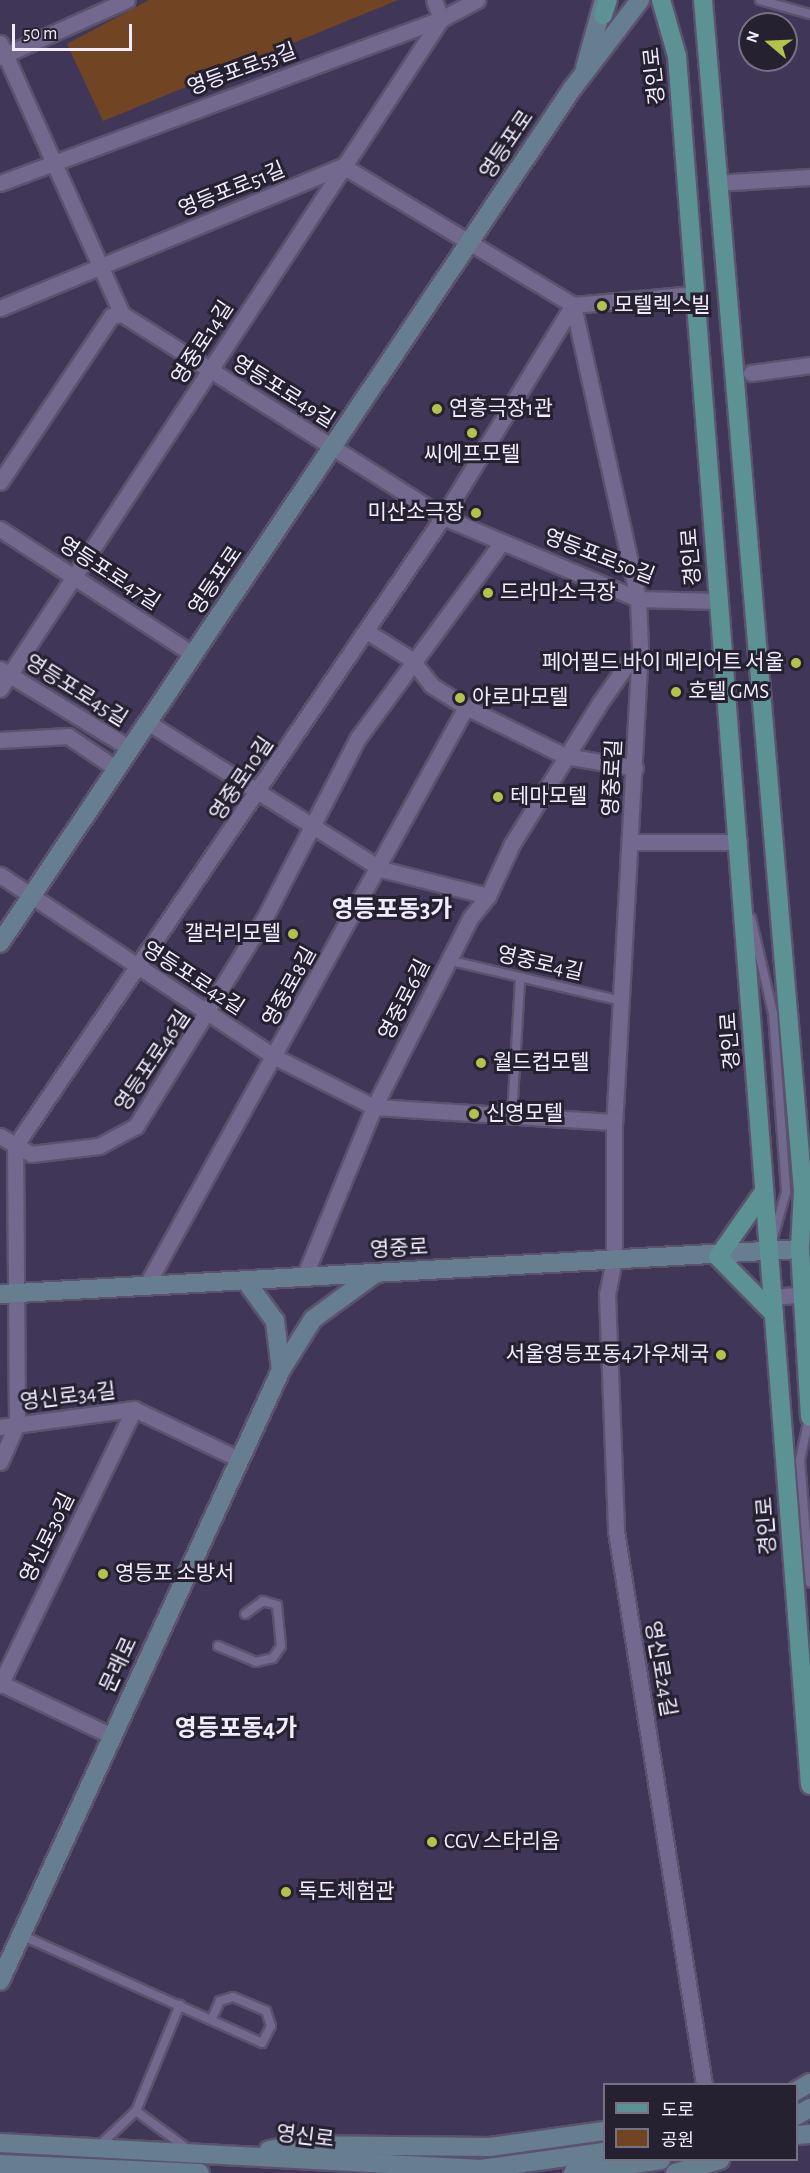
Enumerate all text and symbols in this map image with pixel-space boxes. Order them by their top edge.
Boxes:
scale bar [15,12,135,50]
north arrow [738,12,798,72]
text: 50 m [23,25,57,43]
text: N [743,29,762,45]
street label: 영등포로53길 [184,39,300,101]
street label: 경인로 [639,46,671,106]
street label: 영등포로 [475,106,539,184]
street label: 영등포로51길 [175,157,289,223]
place label: 모텔렉스빌 [614,293,711,319]
street label: 영중로14길 [167,296,239,390]
marker: 모텔렉스빌 [595,299,609,313]
street label: 영등포로49길 [227,350,339,434]
place label: 연흥극장1관 [449,396,553,422]
marker: 연흥극장1관 [430,402,444,416]
marker: 씨에프모텔 [465,426,479,440]
place label: 씨에프모텔 [424,442,520,468]
place label: 미산소극장 [367,500,464,526]
marker: 미산소극장 [469,506,483,520]
street label: 영등포로50길 [540,524,658,590]
street label: 경인로 [677,527,707,587]
street label: 영등포로47길 [54,532,164,616]
street label: 영등포로 [184,542,248,620]
place label: 드라마소극장 [500,580,616,606]
marker: 드라마소극장 [481,586,495,600]
street label: 영등포로45길 [20,650,132,732]
place label: 페어필드 바이 메리어트 서울 [542,650,784,676]
marker: 페어필드 바이 메리어트 서울 [789,656,803,670]
place label: 호텔 GMS [688,679,769,705]
place label: 아로마모텔 [472,685,569,711]
marker: 호텔 GMS [669,685,683,699]
marker: 아로마모텔 [453,691,467,705]
street label: 영중로10길 [205,732,279,826]
street label: 영중로길 [598,739,628,817]
place label: 테마모텔 [510,784,587,810]
marker: 테마모텔 [491,790,505,804]
district label: 영등포동3가 [332,897,452,925]
place label: 갤러리모텔 [184,921,281,947]
marker: 갤러리모텔 [286,927,300,941]
street label: 영등포로42길 [137,937,249,1021]
street label: 영중로4길 [495,942,585,986]
street label: 영중로8길 [258,943,322,1031]
street label: 영중로6길 [374,955,436,1045]
street label: 영등포로46길 [110,1006,196,1116]
street label: 경인로 [716,1011,746,1071]
place label: 월드컵모텔 [493,1050,590,1076]
marker: 월드컵모텔 [474,1056,488,1070]
place label: 신영모텔 [486,1101,563,1127]
marker: 신영모텔 [467,1107,481,1121]
street label: 영중로 [369,1235,429,1263]
place label: 서울영등포동4가우체국 [506,1342,709,1368]
marker: 서울영등포동4가우체국 [714,1348,728,1362]
street label: 영신로34길 [19,1379,117,1415]
street label: 영신로30길 [15,1489,81,1587]
street label: 경인로 [752,1496,782,1556]
place label: 영등포 소방서 [115,1561,234,1587]
marker: 영등포 소방서 [96,1567,110,1581]
street label: 영신로24길 [639,1619,681,1719]
street label: 문래로 [95,1633,143,1697]
district label: 영등포동4가 [175,1716,297,1744]
place label: CGV 스타리움 [444,1829,560,1855]
marker: CGV 스타리움 [425,1835,439,1849]
place label: 독도체험관 [298,1879,395,1905]
marker: 독도체험관 [279,1885,293,1899]
legend [603,2083,798,2161]
text: 도로 [661,2102,694,2120]
street label: 영신로 [275,2121,335,2153]
text: 공원 [661,2132,694,2150]

